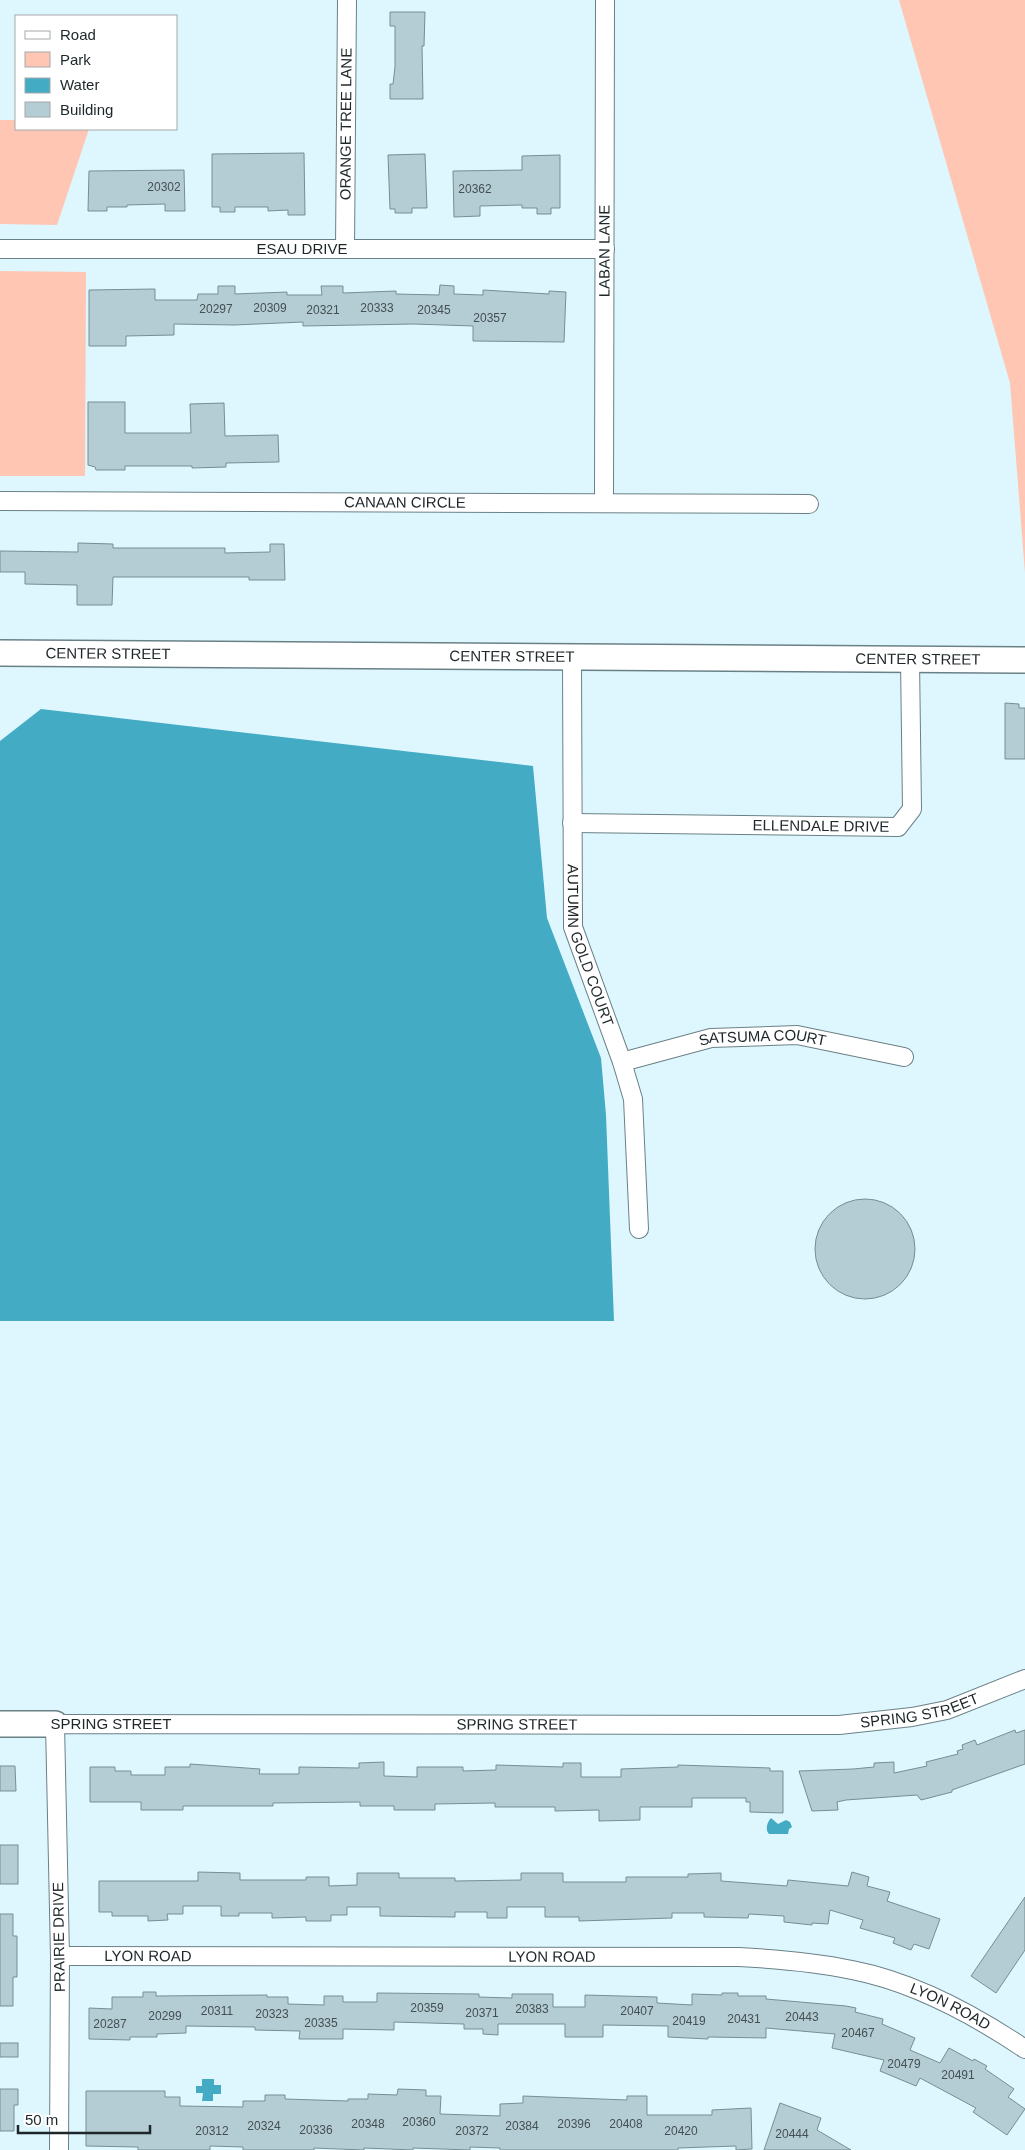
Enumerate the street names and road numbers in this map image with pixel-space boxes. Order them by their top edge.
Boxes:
street label: ORANGE TREE LANE [336,48,355,200]
street label: LABAN LANE [595,205,613,297]
street label: ESAU DRIVE [257,240,347,257]
street label: CANAAN CIRCLE [344,493,466,511]
street label: CENTER STREET [45,644,171,662]
street label: CENTER STREET [449,647,575,665]
street label: CENTER STREET [855,650,981,668]
street label: ELLENDALE DRIVE [752,816,890,835]
street label: AUTUMN GOLD COURT [565,864,617,1029]
street label: SATSUMA COURT [697,1026,828,1049]
street label: SPRING STREET [859,1689,981,1731]
street label: SPRING STREET [51,1715,171,1732]
street label: SPRING STREET [456,1716,577,1733]
street label: PRAIRIE DRIVE [49,1882,68,1992]
street label: LYON ROAD [104,1947,192,1964]
street label: LYON ROAD [508,1948,596,1965]
street label: LYON ROAD [908,1979,994,2033]

